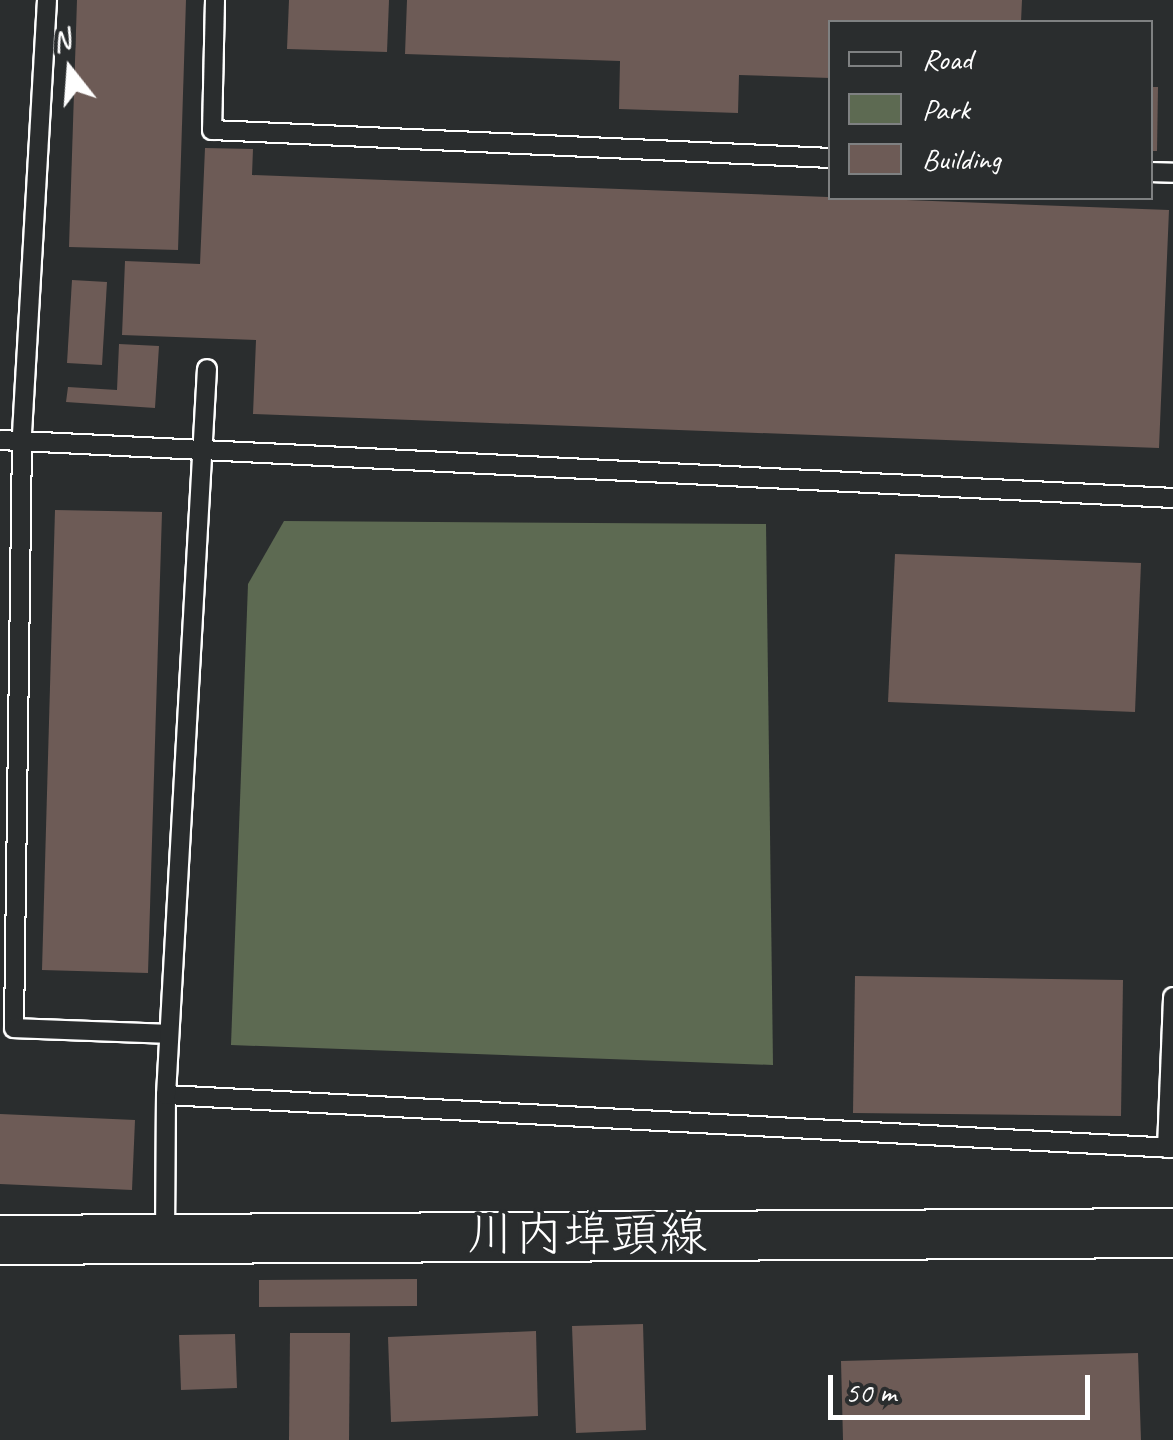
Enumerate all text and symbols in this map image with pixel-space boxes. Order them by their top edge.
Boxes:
north arrow [20,20,120,120]
legend [828,20,1153,200]
text: N [48,22,74,60]
text: Road [922,40,972,78]
text: Park [922,90,970,128]
text: Building [922,140,1001,178]
street label: 川内埠頭線 [467,1206,707,1264]
scale bar [833,1355,1096,1417]
text: 50 m [845,1373,896,1411]

